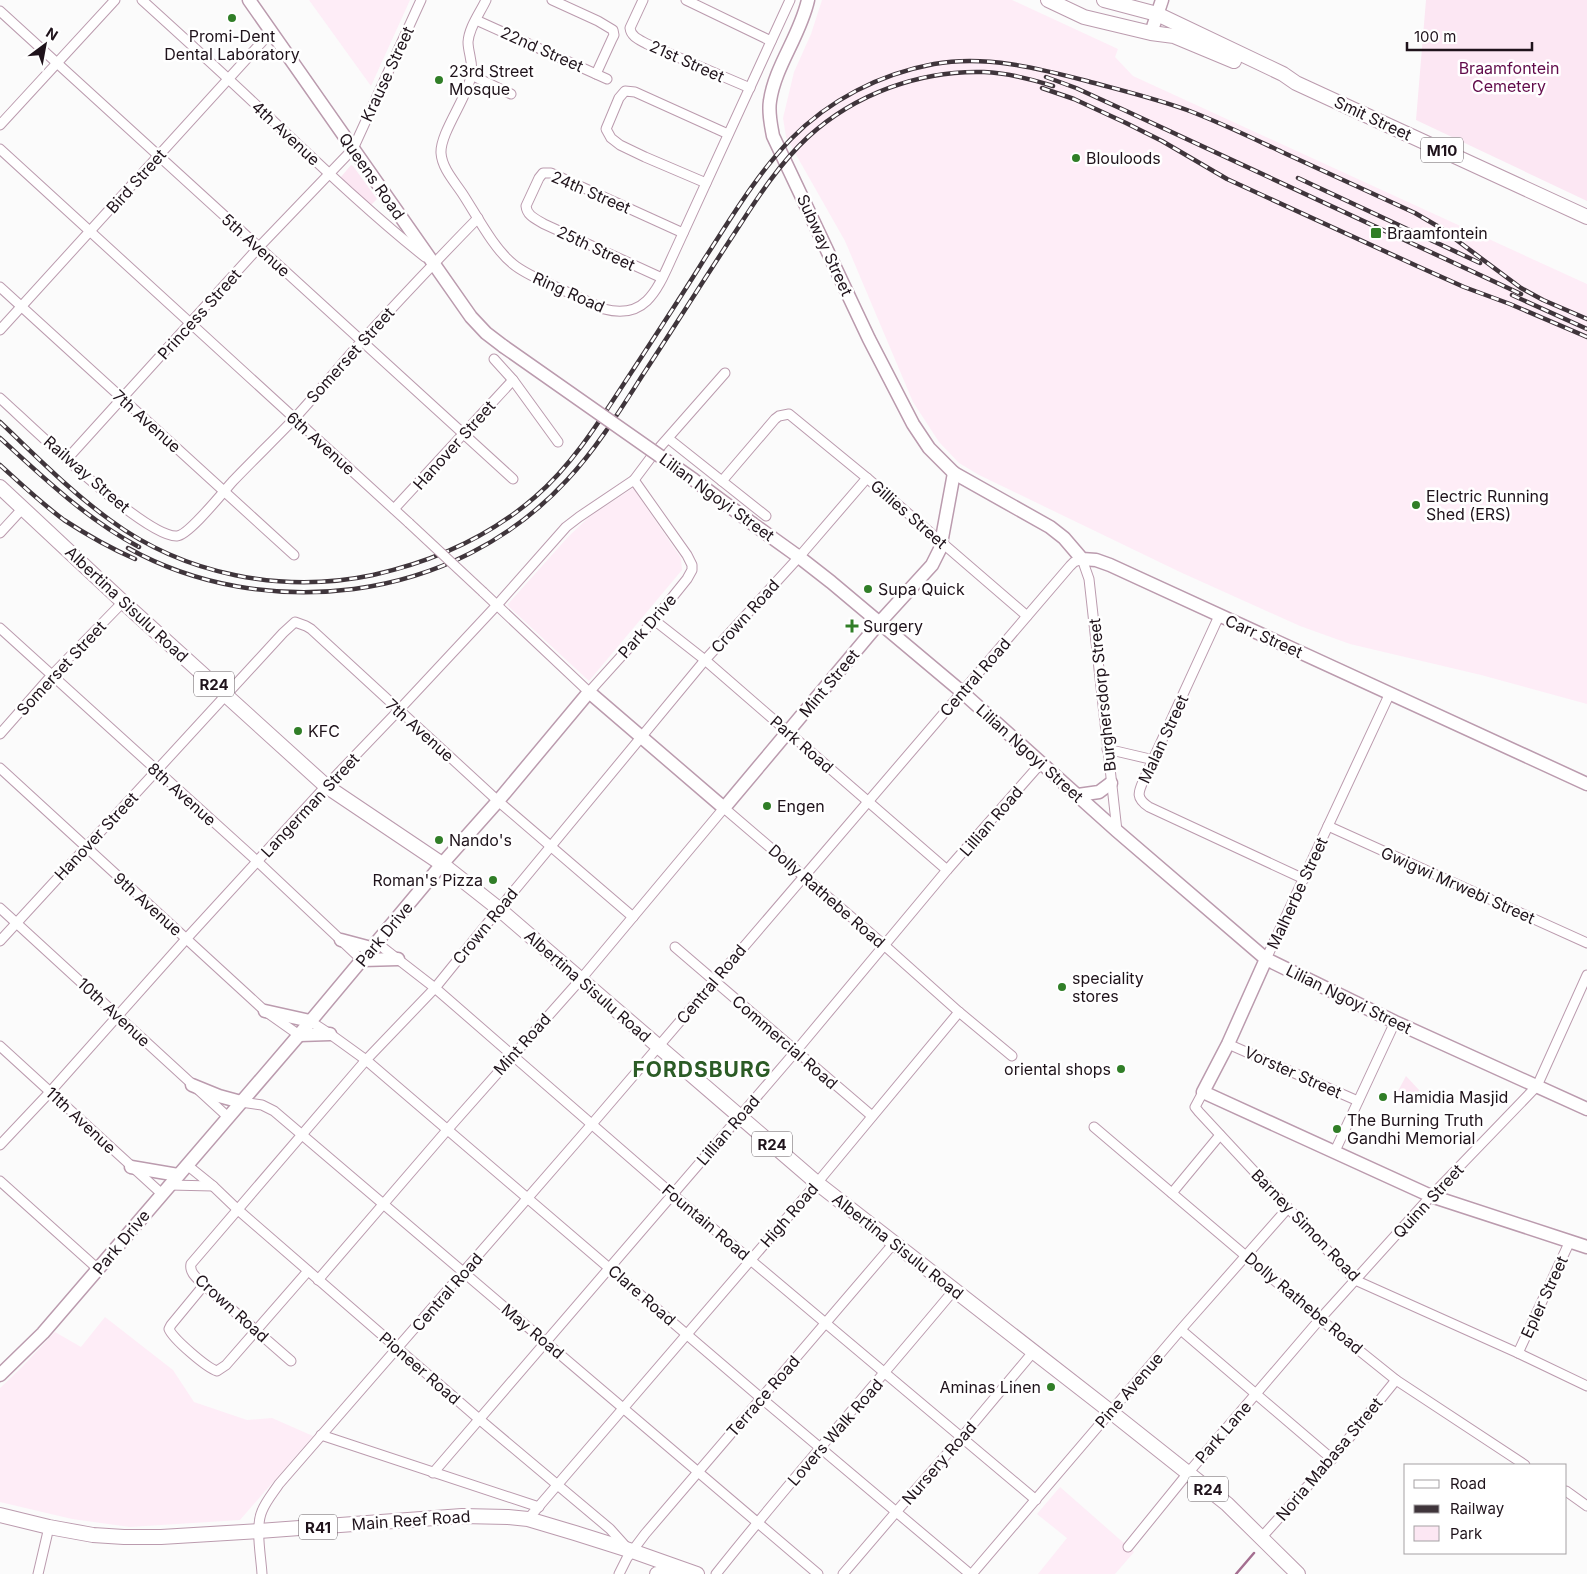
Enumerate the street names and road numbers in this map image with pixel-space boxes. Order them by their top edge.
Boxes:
street label: 22nd Street [498,22,586,76]
street label: Krause Street [356,23,418,125]
street label: 21st Street [647,36,727,86]
street label: Smit Street [1331,91,1415,145]
street label: 4th Avenue [248,96,324,170]
street label: Queens Road [335,129,409,223]
road number: M10 [1421,138,1463,162]
street label: Bird Street [102,145,170,217]
street label: 24th Street [548,166,634,218]
street label: Subway Street [793,191,857,299]
street label: 5th Avenue [218,209,294,281]
street label: 25th Street [554,221,638,275]
street label: Princess Street [153,265,245,363]
street label: Ring Road [530,267,608,317]
street label: Somerset Street [302,303,398,407]
street label: 7th Avenue [109,385,185,457]
street label: Hanover Street [409,396,499,494]
street label: 6th Avenue [283,407,359,479]
street label: Railway Street [40,431,134,517]
street label: Lilian Ngoyi Street [656,449,778,545]
street label: Gillies Street [867,475,951,553]
street label: Albertina Sisulu Road [61,542,193,666]
street label: Crown Road [707,575,783,657]
street label: Park Drive [614,590,680,662]
street label: Carr Street [1222,610,1306,662]
street label: Somerset Street [12,617,110,719]
street label: Burghersdorp Street [1084,617,1120,773]
street label: Central Road [935,634,1015,720]
street label: Mint Street [795,645,863,721]
road number: R24 [194,672,234,696]
street label: Malan Street [1134,692,1192,786]
street label: 7th Avenue [382,694,458,766]
street label: Lilian Ngoyi Street [972,700,1088,806]
street label: Park Road [766,711,838,777]
street label: Langerman Street [257,749,363,861]
street label: 8th Avenue [144,758,220,830]
street label: Lillian Road [955,782,1027,860]
street label: Hanover Street [50,788,142,884]
street label: Malherbe Street [1262,834,1332,952]
street label: Dolly Rathebe Road [765,840,889,952]
street label: Gwigwi Mrwebi Street [1378,842,1538,928]
street label: 9th Avenue [110,868,186,940]
street label: Crown Road [448,884,522,968]
street label: Park Drive [351,898,417,970]
street label: Albertina Sisulu Road [521,926,655,1046]
street label: Central Road [672,940,750,1028]
street label: Lilian Ngoyi Street [1283,960,1415,1038]
street label: 10th Avenue [73,973,155,1051]
street label: Commercial Road [728,991,842,1093]
street label: Mint Road [489,1009,555,1079]
street label: Vorster Street [1241,1042,1345,1102]
street label: 11th Avenue [42,1082,120,1158]
street label: Lillian Road [692,1091,764,1169]
road number: R24 [752,1132,792,1156]
street label: Quinn Street [1389,1160,1467,1242]
street label: Barney Simon Road [1247,1165,1365,1285]
street label: High Road [756,1179,822,1251]
street label: Fountain Road [658,1180,754,1264]
street label: Albertina Sisulu Road [828,1189,968,1303]
street label: Park Drive [88,1206,154,1278]
street label: Dolly Rathebe Road [1241,1248,1367,1358]
street label: Central Road [407,1249,487,1335]
street label: Epler Street [1516,1253,1572,1341]
street label: Clare Road [604,1260,680,1330]
street label: Crown Road [191,1270,273,1346]
street label: May Road [498,1299,568,1363]
street label: Pioneer Road [375,1327,465,1409]
street label: Pine Avenue [1091,1348,1167,1432]
street label: Terrace Road [722,1351,804,1441]
street label: Lovers Walk Road [783,1374,887,1490]
street label: Noria Mabasa Street [1272,1393,1386,1525]
street label: Park Lane [1191,1397,1255,1467]
street label: Nursery Road [897,1417,981,1509]
road number: R24 [1188,1476,1228,1502]
street label: Main Reef Road [351,1506,471,1534]
road number: R41 [299,1514,337,1540]

